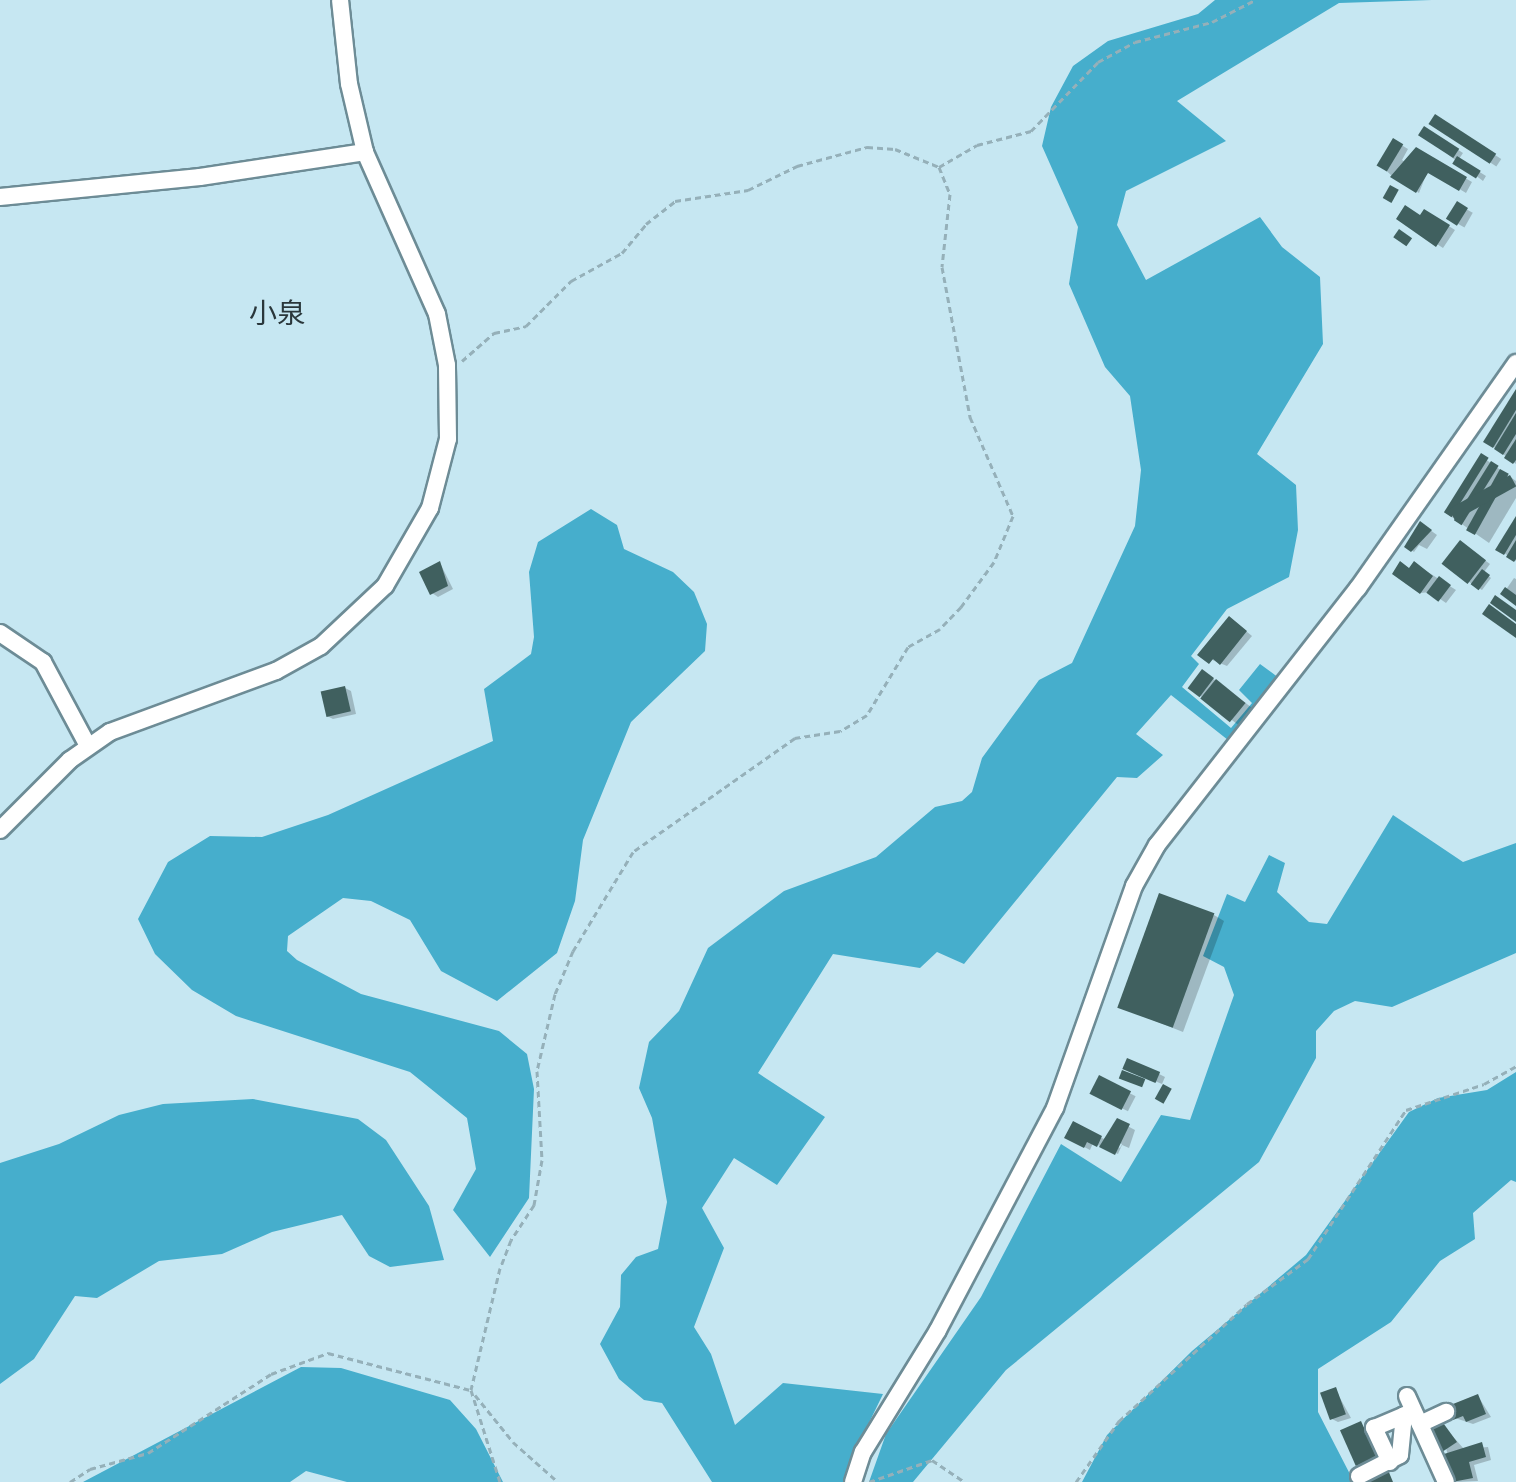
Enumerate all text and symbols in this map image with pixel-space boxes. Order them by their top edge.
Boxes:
district label: 小泉 [249,296,305,330]

